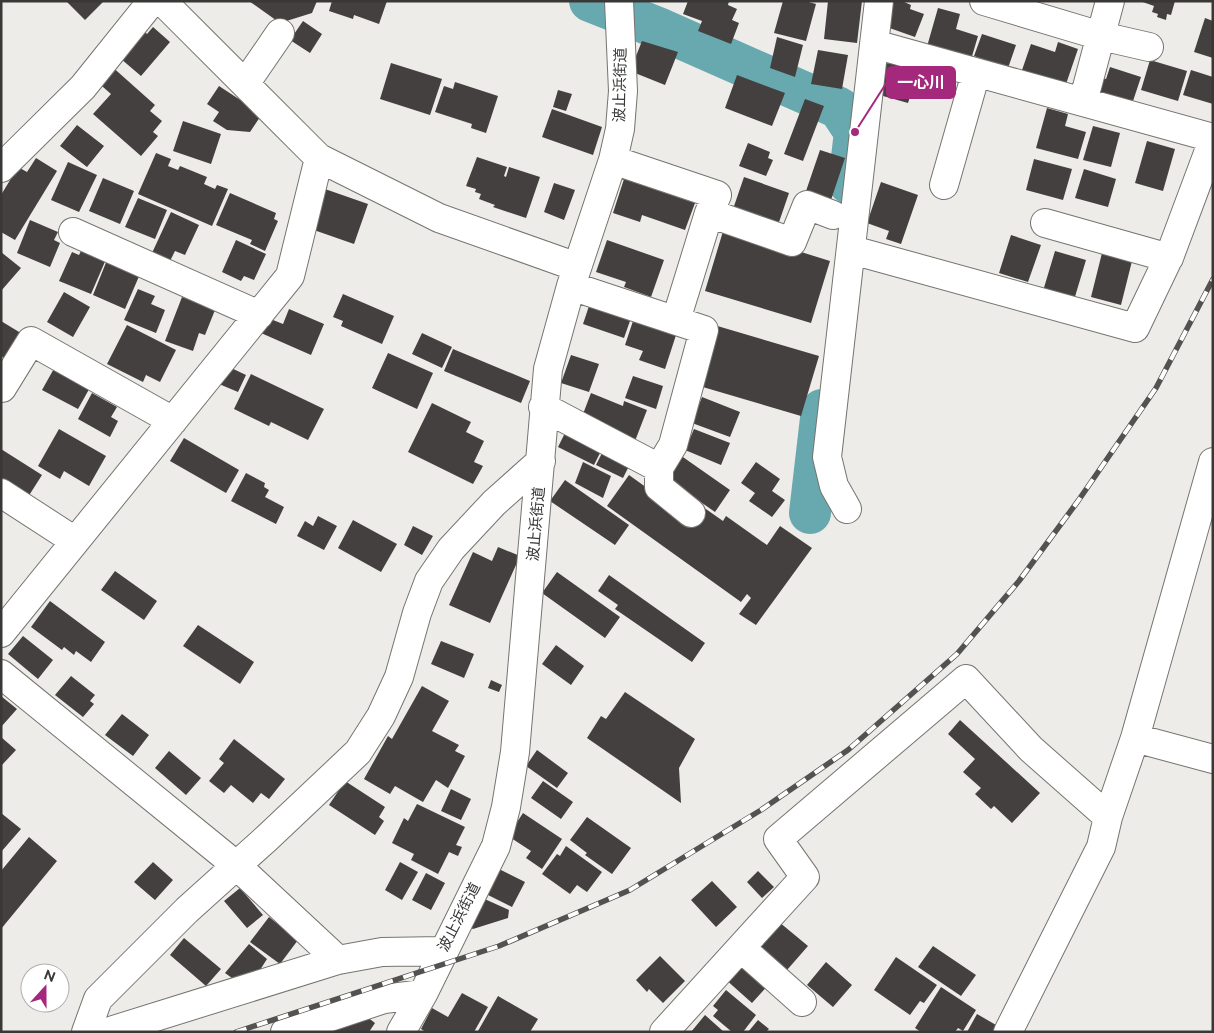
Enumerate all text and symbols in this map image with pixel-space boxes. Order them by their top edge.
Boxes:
street label: 波止浜街道 [610,47,630,123]
callout: 一心川 [887,67,955,98]
text: 一心川 [897,73,945,92]
street label: 波止浜街道 [524,486,548,562]
street label: 波止浜街道 [434,879,484,955]
north arrow [20,963,70,1013]
text: N [42,966,58,985]

